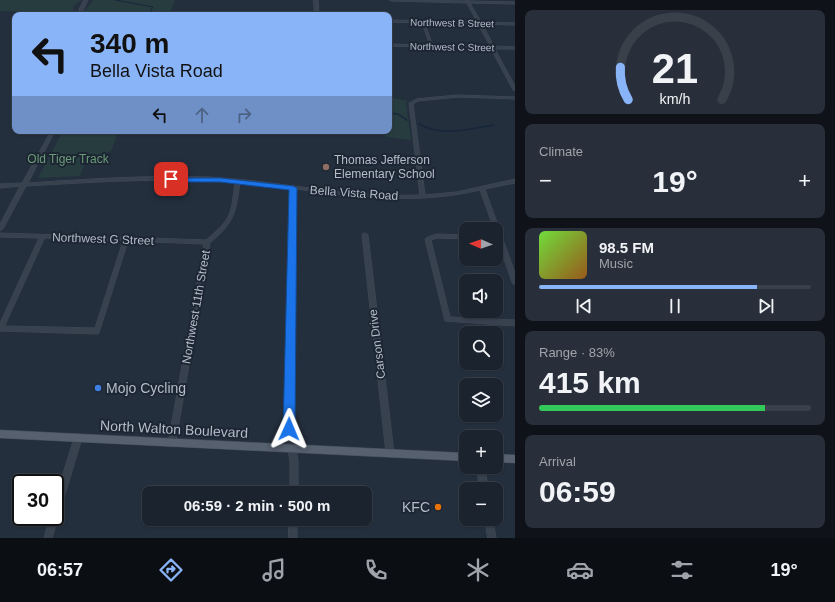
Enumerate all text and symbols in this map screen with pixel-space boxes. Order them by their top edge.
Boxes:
street label: Northwest B Street [410,17,494,29]
icon: left [24,28,76,80]
text: 340 m [90,28,169,59]
street label: Northwest C Street [410,41,495,53]
text: 21 [652,45,698,92]
text: Bella Vista Road [90,61,223,81]
text: km/h [660,91,691,107]
icon: left [149,104,171,126]
icon: ahead [191,104,213,126]
icon: right [233,104,255,126]
text: Climate [539,144,583,159]
park label: Old Tiger Track [27,152,110,166]
place label: Thomas Jefferson Elementary School [334,153,435,181]
pin [154,162,188,196]
marker: Thomas Jefferson Elementary School [321,162,331,172]
text: 19° [652,165,698,198]
icon: arrive [160,168,182,190]
text: − [539,168,552,193]
text: + [798,168,811,193]
street label: Bella Vista Road [309,183,399,203]
north arrow [459,222,503,266]
map controls [459,222,503,526]
street label: Northwest G Street [52,230,155,248]
text: 98.5 FM [599,239,654,256]
street label: Northwest 11th Street [179,248,213,365]
text: Music [599,256,633,271]
button: sound [459,274,503,318]
icon: previous [573,295,595,317]
icon: pause [664,295,686,317]
icon: next [755,295,777,317]
street label: Carson Drive [366,308,388,380]
button: search [459,326,503,370]
text: Range · 83% [539,345,615,360]
text: 415 km [539,366,641,399]
button: layers [459,378,503,422]
place label: Mojo Cycling [106,380,186,396]
marker: Mojo Cycling [93,383,103,393]
position arrow [268,408,310,450]
street label: North Walton Boulevard [100,417,248,441]
button: + [459,430,503,474]
text: Arrival [539,454,576,469]
speed limit sign: 30 [12,474,64,526]
text: 06:59 [539,475,616,508]
button: − [459,482,503,526]
text: 06:59 · 2 min · 500 m [184,497,330,514]
place label: KFC [402,499,430,515]
marker: KFC [433,502,443,512]
icon: directions [157,556,185,584]
icon: music [260,556,288,584]
icon: phone [362,556,390,584]
icon: climate [464,556,492,584]
icon: car [566,556,594,584]
icon: filters [668,556,696,584]
text: 06:57 [37,560,83,580]
text: 19° [771,560,798,580]

